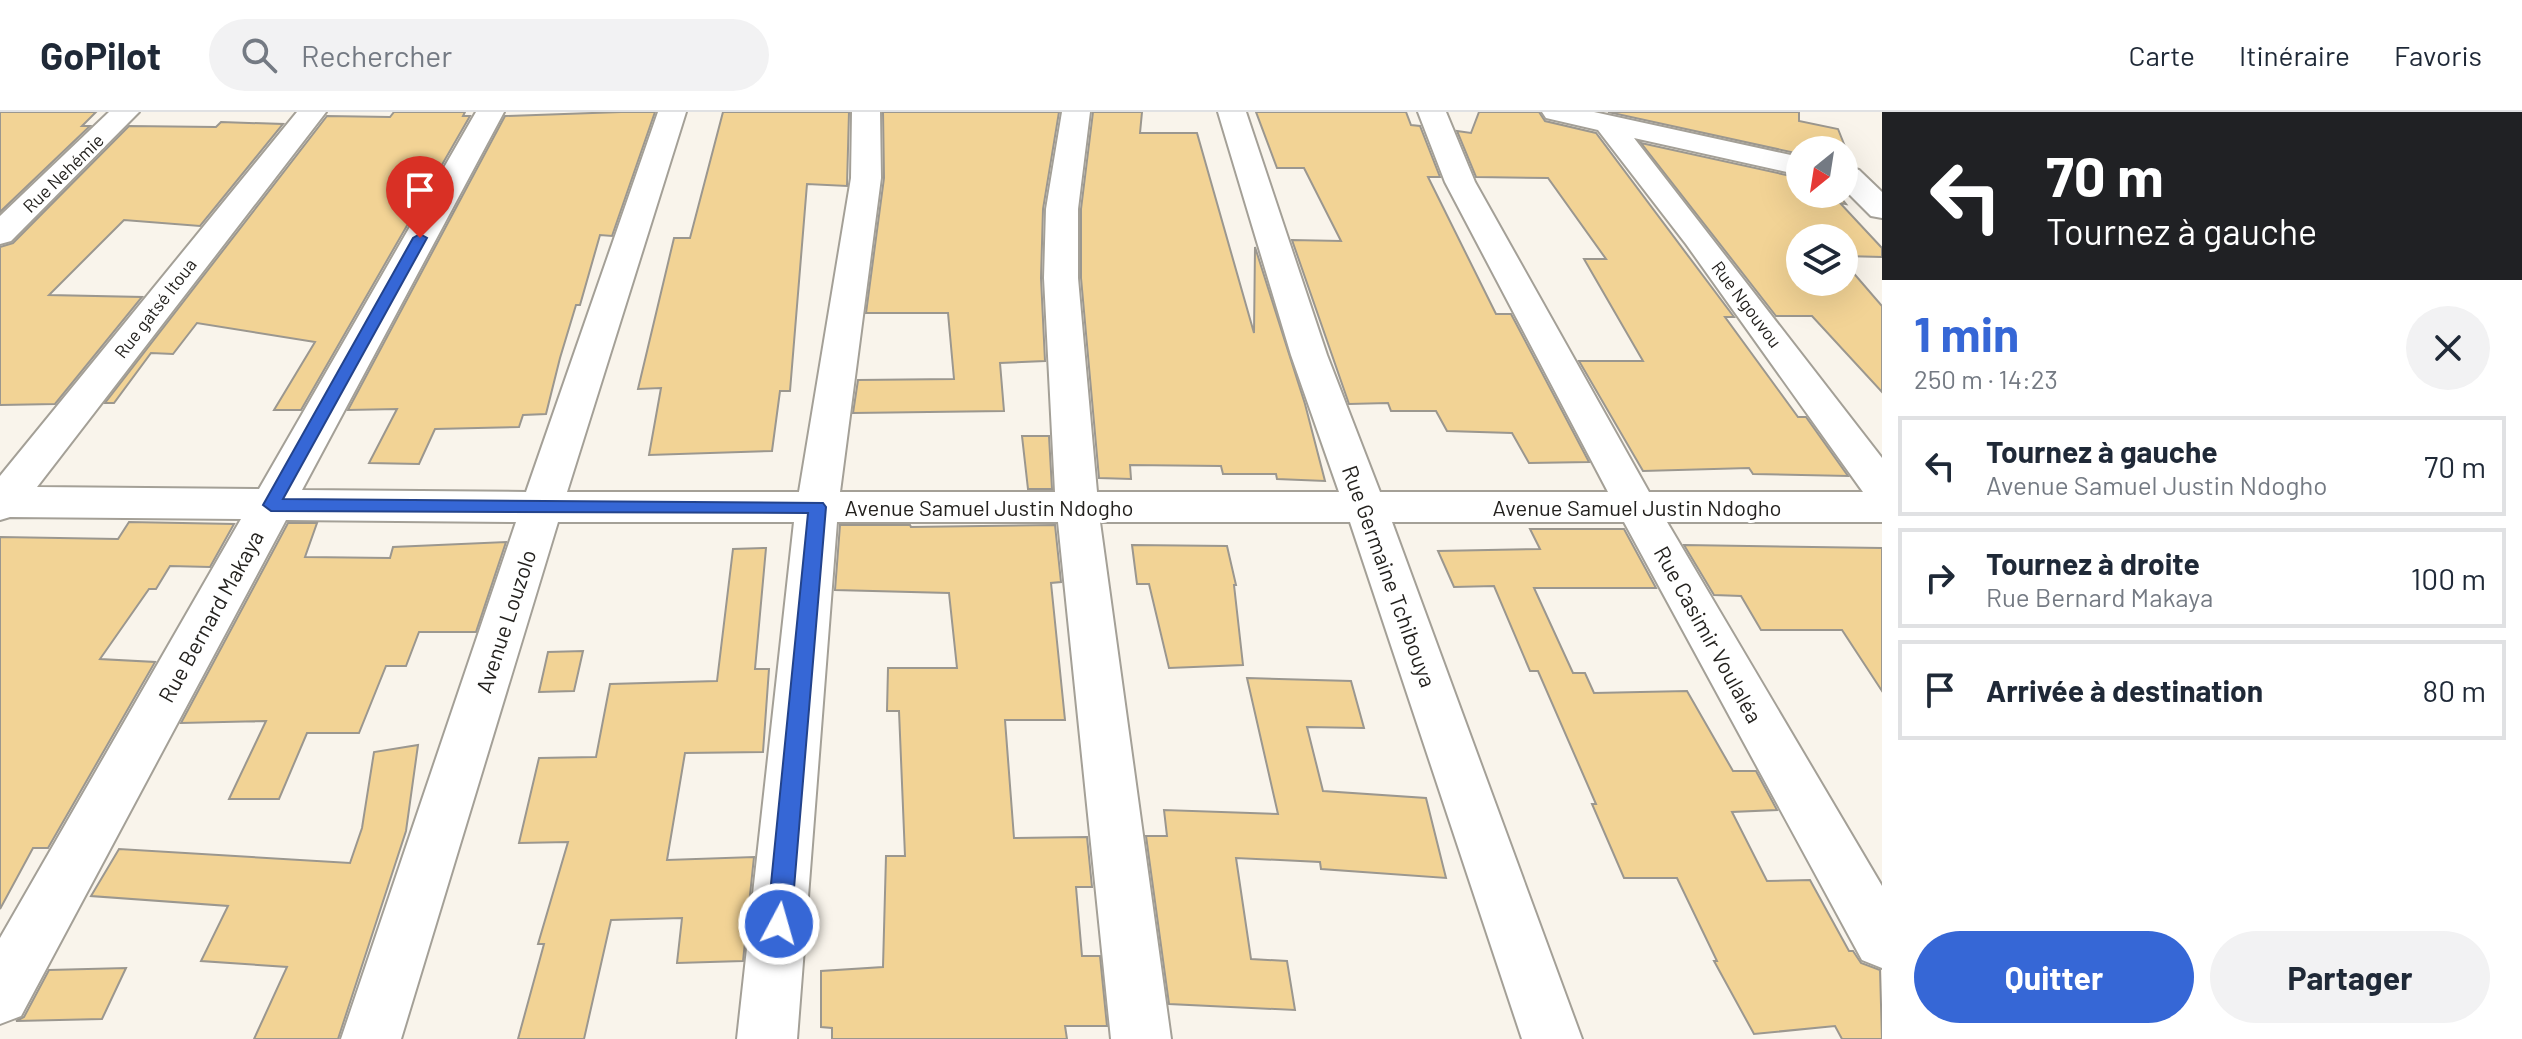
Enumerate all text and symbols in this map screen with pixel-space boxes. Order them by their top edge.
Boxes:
search box [209,19,769,91]
text: GoPilot [40,32,161,78]
icon: search [237,33,281,77]
text: Rechercher [301,37,452,73]
text: Carte [2129,38,2195,72]
text: Itinéraire [2239,38,2350,72]
text: Favoris [2394,38,2482,72]
street label: Rue Nehémie [18,129,108,217]
north arrow [1786,136,1858,208]
map controls [1786,136,1858,296]
text: 70 m [2046,141,2164,208]
icon: left [1914,144,2018,248]
pin [386,156,454,238]
icon: arrive [398,168,442,212]
text: Tournez à gauche [2046,209,2317,252]
button: layers [1786,224,1858,296]
street label: Rue gatsé Itoua [109,254,201,362]
street label: Rue Ngouvou [1707,256,1787,352]
text: 1 min [1914,304,2019,362]
button: close [2406,306,2490,390]
text: 250 m · 14:23 [1914,363,2058,394]
text: Tournez à gauche [1986,433,2218,469]
icon: left [1918,444,1962,488]
text: 70 m [2424,448,2486,484]
street label: Rue Germaine Tchibouya [1338,462,1442,690]
text: Avenue Samuel Justin Ndogho [1986,469,2327,500]
street label: Avenue Samuel Justin Ndogho [845,494,1133,520]
street label: Avenue Samuel Justin Ndogho [1493,494,1781,520]
street label: Rue Bernard Makaya [152,526,268,706]
street label: Rue Casimir Voulaléa [1650,541,1768,727]
text: Tournez à droite [1986,545,2200,581]
street label: Avenue Louzolo [470,546,540,696]
icon: right [1918,556,1962,600]
text: 100 m [2411,560,2486,596]
text: Rue Bernard Makaya [1986,581,2213,612]
icon: arrive [1918,668,1962,712]
text: Arrivée à destination [1986,672,2263,708]
text: 80 m [2423,672,2486,708]
position arrow [737,882,821,966]
button: Quitter [1914,931,2194,1023]
button: Partager [2210,931,2490,1023]

